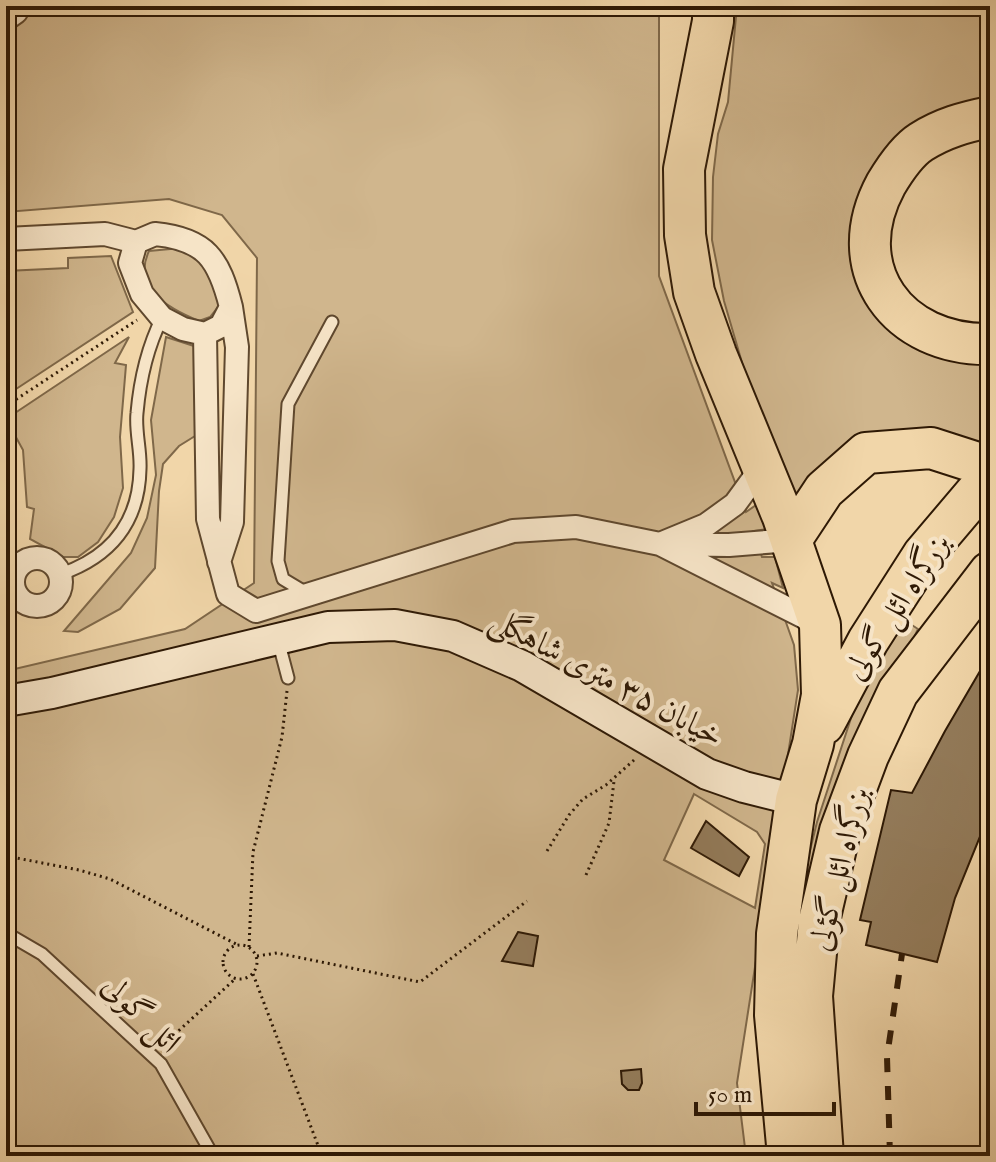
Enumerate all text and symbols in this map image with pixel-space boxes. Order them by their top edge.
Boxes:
street label: بزرگراه ائل گولی [833,524,961,689]
street label: خیابان ۳۵ متری شاهگلی [482,599,731,759]
street label: بزرگراه ائل گؤلی [797,783,881,956]
street label: ائل گولی [92,966,189,1063]
scale bar [696,1066,834,1116]
text: 50 m [708,1080,752,1111]

